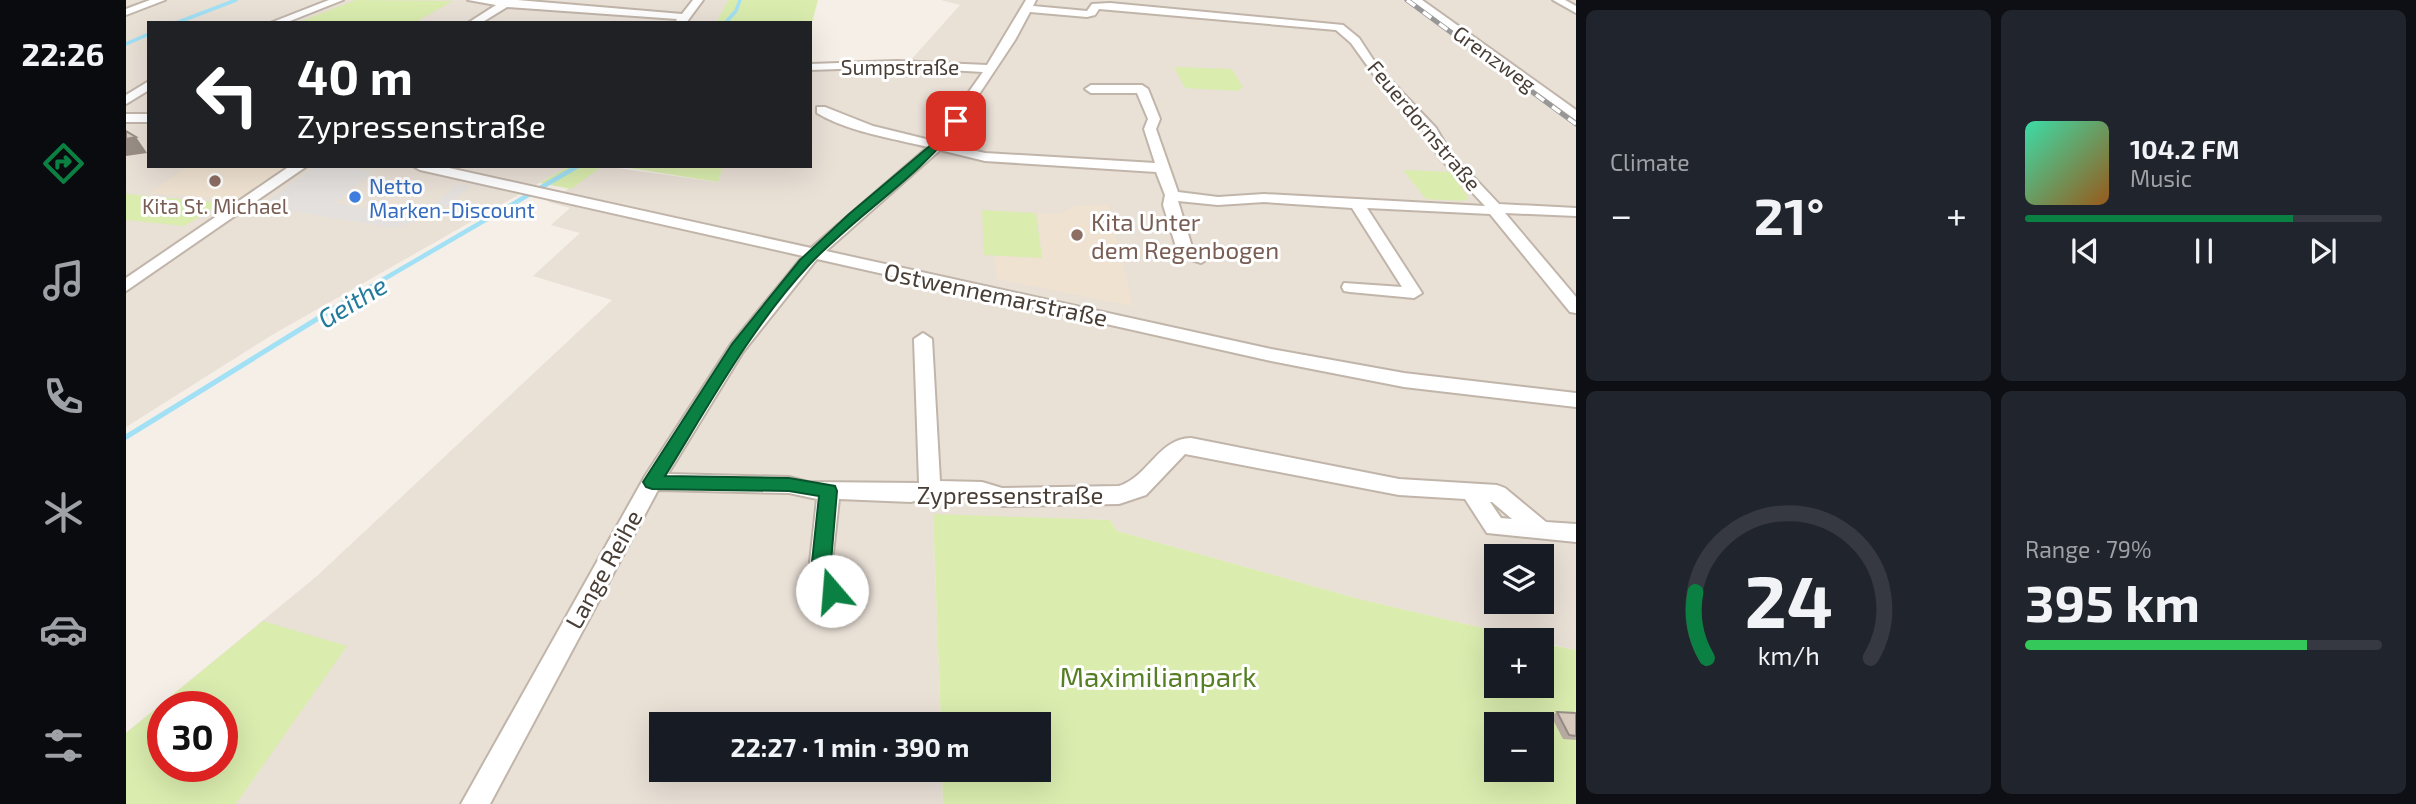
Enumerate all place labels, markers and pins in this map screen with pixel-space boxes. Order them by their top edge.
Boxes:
pin [926,91,986,151]
marker: Kita St. Michael [207,173,223,189]
place label: Netto Marken-Discount [369,173,535,222]
marker: Netto Marken-Discount [347,189,363,205]
place label: Kita St. Michael [142,193,289,218]
place label: Kita Unter dem Regenbogen [1091,207,1279,264]
marker: Kita Unter dem Regenbogen [1069,227,1085,243]

